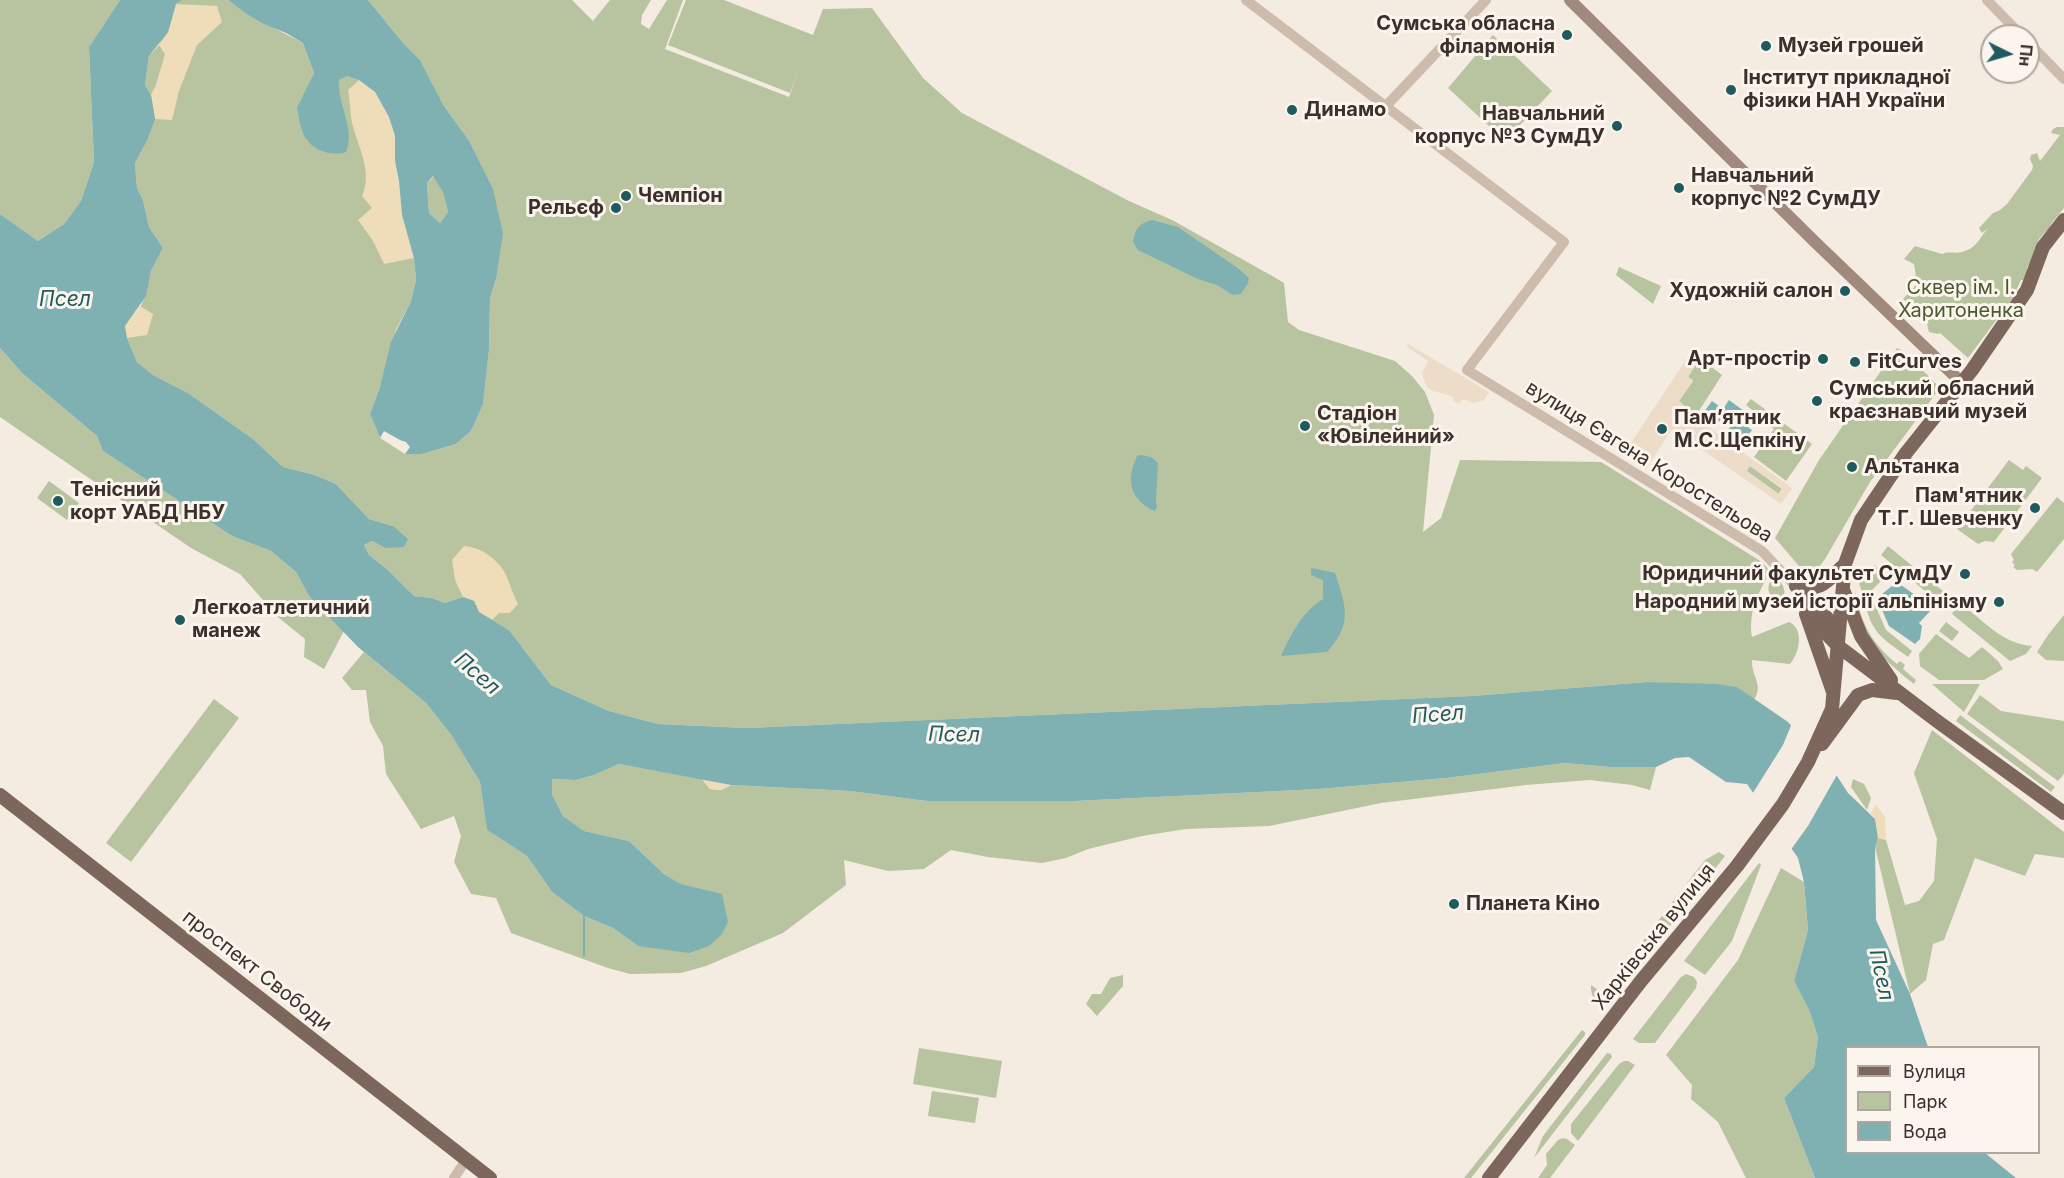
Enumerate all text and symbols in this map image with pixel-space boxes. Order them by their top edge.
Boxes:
place label: Сумська обласна філармонія [1376,12,1555,59]
north arrow [1980,24,2040,84]
marker: Сумська обласна філармонія [1560,28,1574,42]
place label: Музей грошей [1778,34,1924,58]
marker: Музей грошей [1759,39,1773,53]
text: Пн [2015,44,2037,67]
place label: Інститут прикладної фізики НАН України [1743,66,1950,113]
marker: Інститут прикладної фізики НАН України [1724,83,1738,97]
place label: Динамо [1304,98,1386,122]
place label: Навчальний корпус №3 СумДУ [1415,102,1605,149]
marker: Динамо [1285,103,1299,117]
marker: Навчальний корпус №3 СумДУ [1610,119,1624,133]
place label: Навчальний корпус №2 СумДУ [1691,164,1881,211]
marker: Навчальний корпус №2 СумДУ [1672,181,1686,195]
place label: Чемпіон [638,184,723,208]
marker: Чемпіон [619,189,633,203]
place label: Рельєф [528,196,604,220]
marker: Рельєф [609,201,623,215]
park label: Сквер ім. І. Харитоненка [1898,276,2024,323]
place label: Художній салон [1669,279,1833,303]
marker: Художній салон [1838,284,1852,298]
water label: Псел [39,287,91,313]
place label: Арт-простір [1687,347,1811,371]
place label: FitCurves [1867,350,1962,374]
marker: Арт-простір [1816,352,1830,366]
marker: FitCurves [1848,355,1862,369]
street label: вулиця Євгена Коростельова [1521,376,1777,548]
place label: Сумський обласний краєзнавчий музей [1829,377,2034,424]
marker: Сумський обласний краєзнавчий музей [1810,394,1824,408]
place label: Стадіон «Ювілейний» [1317,402,1455,449]
place label: Пам’ятник М.С.Щепкіну [1674,406,1806,453]
marker: Стадіон «Ювілейний» [1298,419,1312,433]
marker: Пам’ятник М.С.Щепкіну [1655,422,1669,436]
place label: Альтанка [1864,455,1960,479]
marker: Альтанка [1845,460,1859,474]
place label: Тенісний корт УАБД НБУ [70,478,225,525]
place label: Пам'ятник Т.Г. Шевченку [1878,484,2023,531]
marker: Тенісний корт УАБД НБУ [51,494,65,508]
marker: Пам'ятник Т.Г. Шевченку [2028,501,2042,515]
place label: Юридичний факультет СумДУ [1642,562,1953,586]
marker: Юридичний факультет СумДУ [1958,567,1972,581]
place label: Народний музей історії альпінізму [1635,590,1987,614]
marker: Народний музей історії альпінізму [1992,595,2006,609]
place label: Легкоатлетичний манеж [192,596,370,643]
marker: Легкоатлетичний манеж [173,613,187,627]
water label: Псел [449,648,505,700]
water label: Псел [1411,701,1465,729]
water label: Псел [928,722,980,748]
street label: Харківська вулиця [1588,859,1720,1015]
place label: Планета Кіно [1466,892,1600,916]
marker: Планета Кіно [1447,897,1461,911]
street label: проспект Свободи [178,905,336,1037]
water label: Псел [1863,947,1899,1003]
legend [1845,1046,2040,1154]
text: Вулиця [1903,1061,1966,1082]
text: Парк [1903,1091,1947,1112]
text: Вода [1903,1121,1947,1142]

